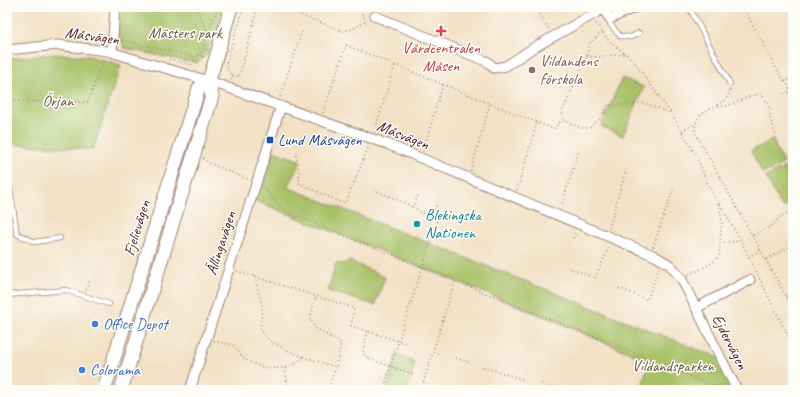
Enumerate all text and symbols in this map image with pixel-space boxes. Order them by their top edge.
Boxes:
street label: Måsvägen [64,22,121,50]
park label: Mästers park [148,23,223,43]
marker: Vårdcentralen Måsen [435,25,447,37]
place label: Vårdcentralen Måsen [402,38,481,76]
place label: Vildandens förskola [540,51,599,89]
marker: Vildandens förskola [527,65,537,75]
park label: Örjan [42,91,74,111]
street label: Måsvägen [374,116,433,155]
place label: Lund Måsvägen [278,130,363,150]
marker: Lund Måsvägen [265,135,275,145]
street label: Fjelievägen [119,197,155,258]
place label: Blekingska Nationen [425,205,482,243]
street label: Ällingavägen [201,208,241,278]
marker: Blekingska Nationen [412,219,422,229]
street label: Ejdervägen [708,311,753,374]
place label: Office Depot [103,314,170,334]
marker: Office Depot [90,319,100,329]
park label: Vildandsparken [632,356,715,376]
place label: Colorama [90,360,141,380]
marker: Colorama [77,365,87,375]

